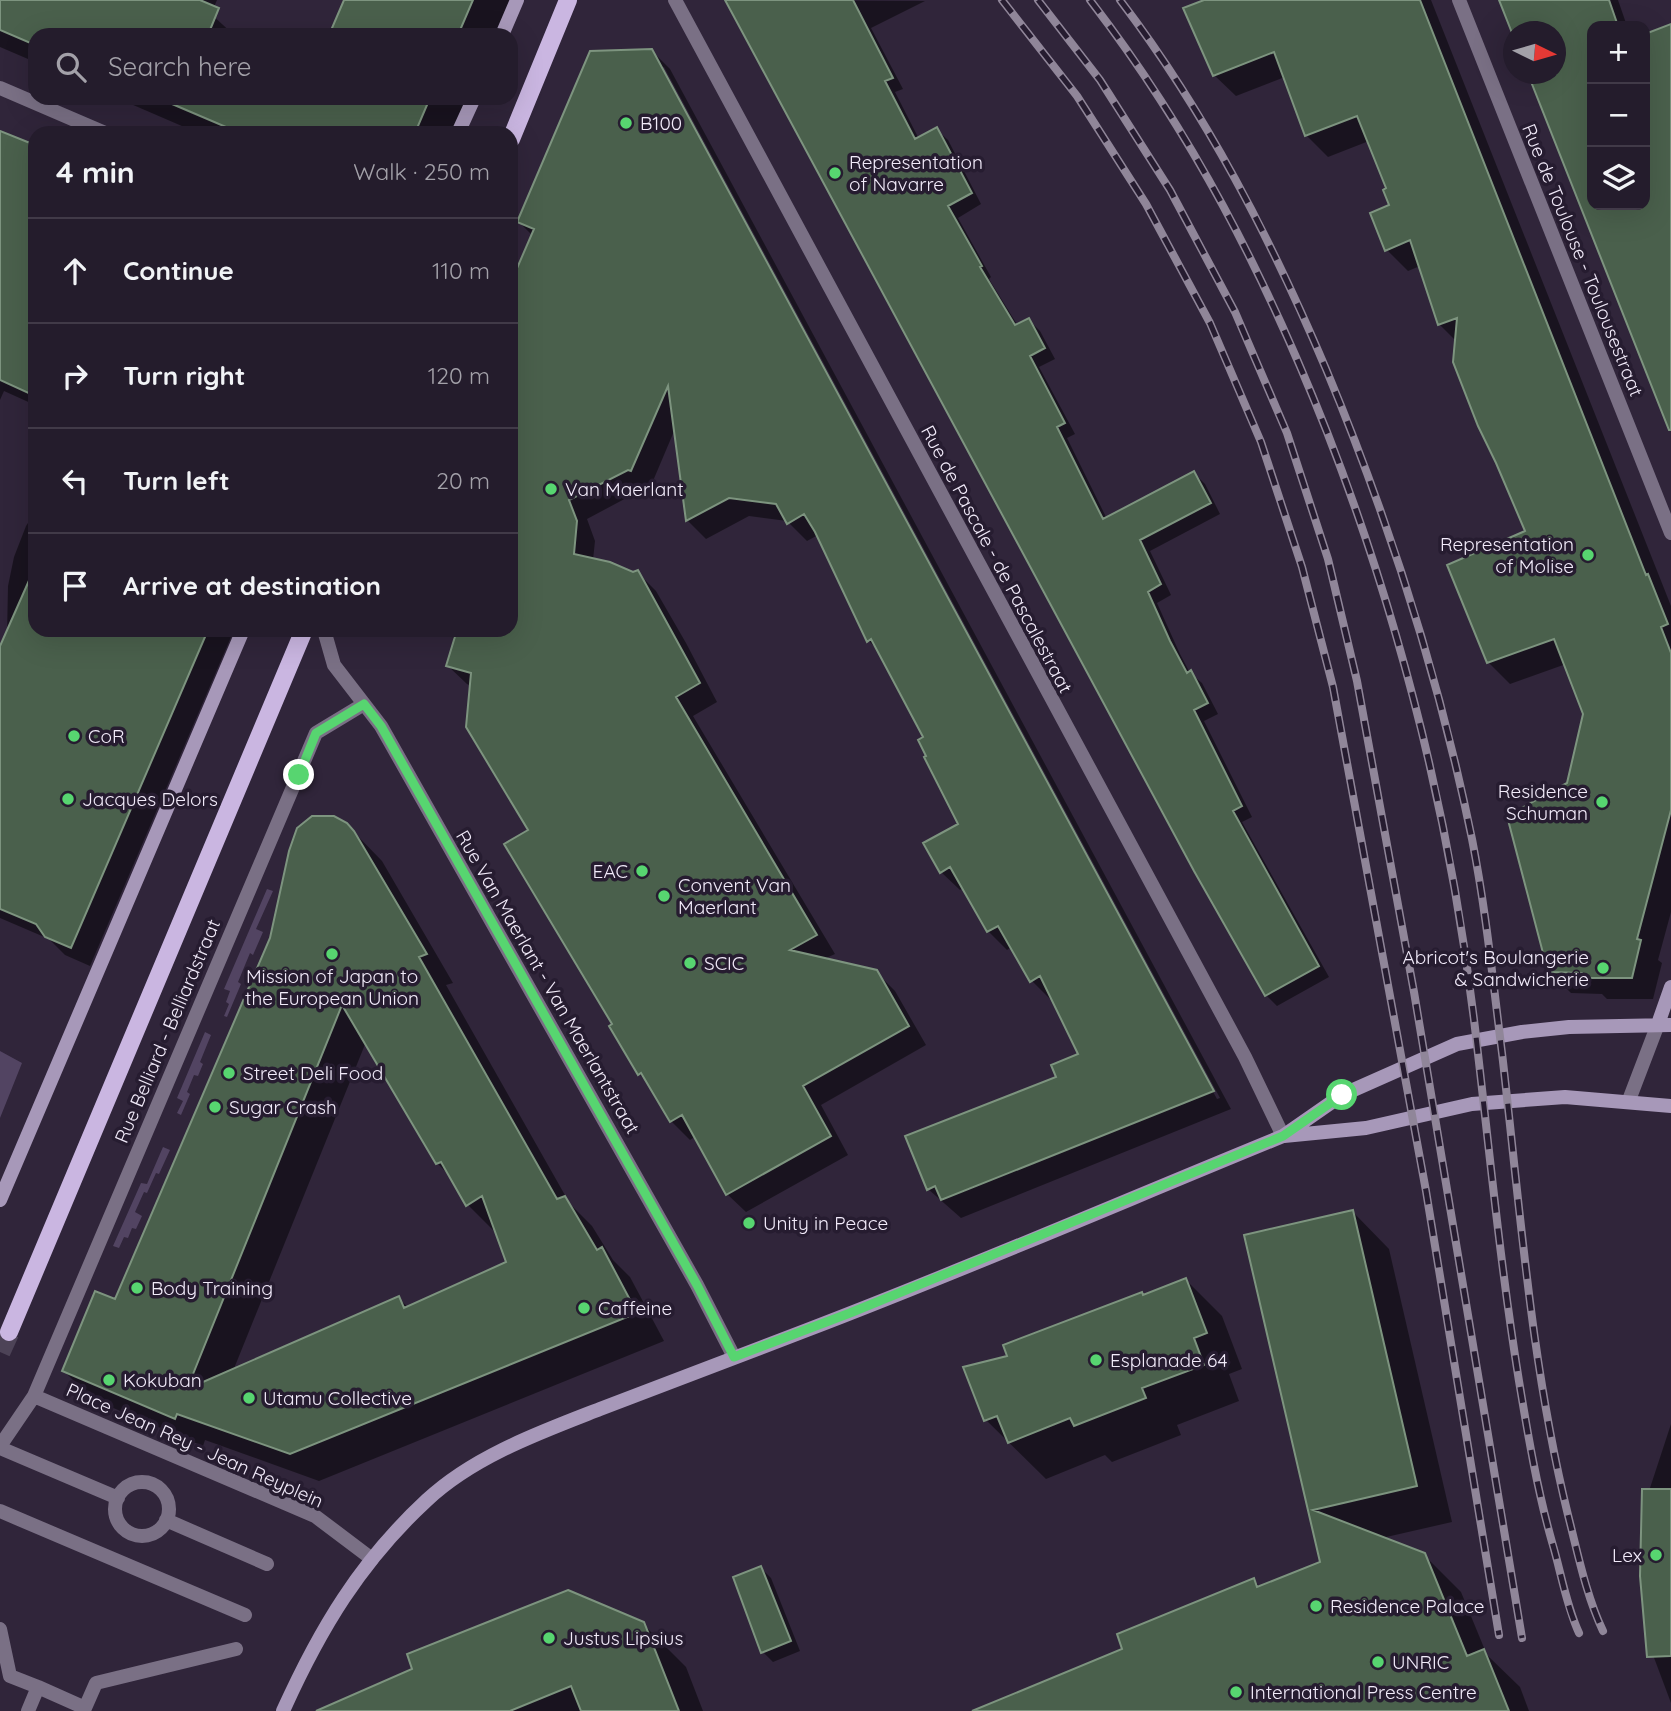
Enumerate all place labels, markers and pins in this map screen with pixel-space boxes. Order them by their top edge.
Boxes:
place label: B100 [640,111,682,135]
marker: B100 [618,115,634,131]
place label: Representation of Navarre [849,150,983,196]
marker: Representation of Navarre [827,165,843,181]
place label: Van Maerlant [565,477,684,501]
marker: Van Maerlant [543,481,559,497]
place label: Representation of Molise [1440,532,1574,578]
marker: Representation of Molise [1580,547,1596,563]
place label: CoR [88,724,125,748]
marker: CoR [66,728,82,744]
place label: Residence Schuman [1498,779,1588,825]
place label: Jacques Delors [82,787,218,811]
marker: Jacques Delors [60,791,76,807]
marker: Residence Schuman [1594,794,1610,810]
place label: EAC [593,859,628,883]
marker: EAC [634,863,650,879]
place label: Convent Van Maerlant [678,873,791,919]
marker: Convent Van Maerlant [656,888,672,904]
place label: Abricot's Boulangerie & Sandwicherie [1402,945,1589,991]
marker: Mission of Japan to the European Union [324,946,340,962]
place label: SCIC [704,951,744,975]
marker: SCIC [682,955,698,971]
marker: Abricot's Boulangerie & Sandwicherie [1595,960,1611,976]
place label: Mission of Japan to the European Union [245,964,419,1010]
place label: Street Deli Food [243,1061,383,1085]
marker: Street Deli Food [221,1065,237,1081]
place label: Sugar Crash [229,1095,337,1119]
marker: Sugar Crash [207,1099,223,1115]
place label: Unity in Peace [763,1211,888,1235]
marker: Unity in Peace [741,1215,757,1231]
place label: Body Training [151,1276,273,1300]
marker: Body Training [129,1280,145,1296]
place label: Caffeine [598,1296,672,1320]
marker: Caffeine [576,1300,592,1316]
place label: Esplanade 64 [1110,1348,1228,1372]
marker: Esplanade 64 [1088,1352,1104,1368]
place label: Kokuban [123,1368,202,1392]
marker: Kokuban [101,1372,117,1388]
place label: Utamu Collective [263,1386,412,1410]
marker: Utamu Collective [241,1390,257,1406]
place label: Lex [1612,1543,1642,1567]
marker: Lex [1648,1547,1664,1563]
place label: Residence Palace [1330,1594,1485,1618]
marker: Residence Palace [1308,1598,1324,1614]
place label: Justus Lipsius [563,1626,683,1650]
marker: Justus Lipsius [541,1630,557,1646]
place label: UNRIC [1392,1650,1449,1674]
marker: UNRIC [1370,1654,1386,1670]
place label: International Press Centre [1250,1680,1477,1704]
marker: International Press Centre [1228,1684,1244,1700]

